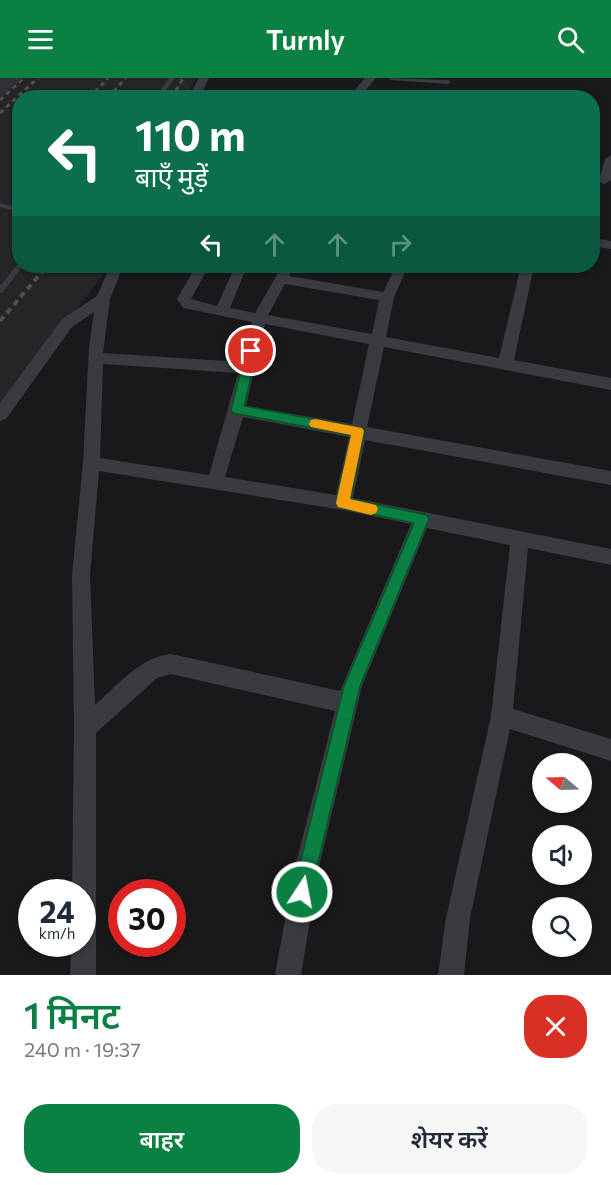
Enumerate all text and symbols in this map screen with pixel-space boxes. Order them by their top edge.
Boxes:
icon: menu [24,23,57,56]
text: Turnly [266,23,345,56]
icon: search [554,23,587,56]
text: 110 m [135,108,246,160]
icon: left [36,114,114,192]
text: बाएँ मुड़ें [135,160,208,193]
icon: left [195,228,228,261]
icon: ahead [258,228,291,261]
icon: ahead [321,228,354,261]
icon: right [384,228,417,261]
pin [225,325,276,376]
icon: arrive [234,334,267,367]
north arrow [532,753,592,813]
map controls [532,753,592,957]
button: sound [532,825,592,885]
position arrow [270,860,334,924]
speed limit sign: 30 [108,879,186,957]
text: 24 [39,892,75,929]
button: search [532,897,592,957]
text: km/h [39,924,75,942]
text: 1 मिनट [24,992,120,1036]
button: close [524,995,587,1058]
text: 240 m · 19:37 [24,1037,141,1061]
button: बाहर [24,1104,300,1173]
button: शेयर करें [312,1104,587,1173]

